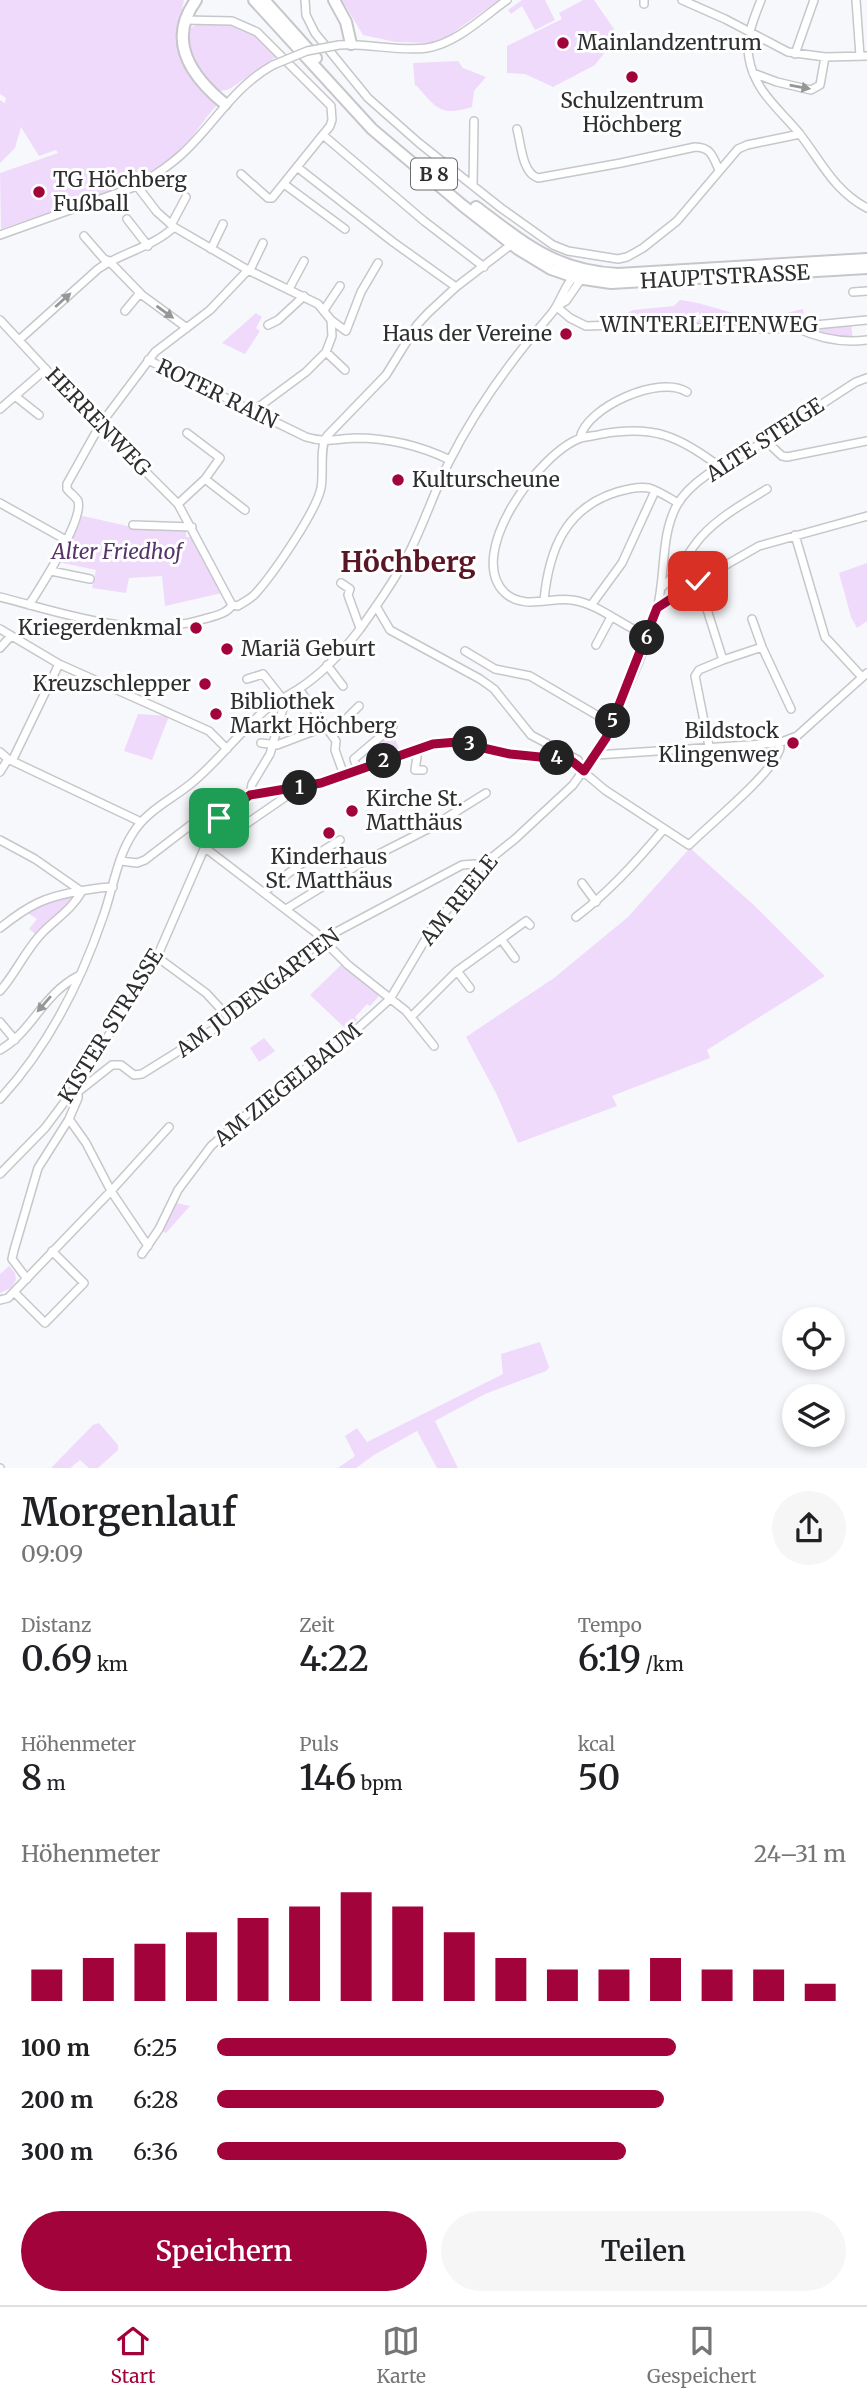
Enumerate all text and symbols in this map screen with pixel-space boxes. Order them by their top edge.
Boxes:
place label: Mainlandzentrum [577,29,762,56]
marker: Mainlandzentrum [555,35,571,51]
marker: Schulzentrum Höchberg [624,69,640,85]
one-way arrow [789,82,811,93]
place label: Schulzentrum Höchberg [560,87,704,138]
road number: B 8 [411,158,457,190]
place label: TG Höchberg Fußball [53,166,187,217]
marker: TG Höchberg Fußball [31,184,47,200]
street label: HAUPTSTRASSE [639,259,811,294]
one-way arrow [54,293,71,309]
one-way arrow [156,305,174,319]
street label: WINTERLEITENWEG [599,311,818,338]
place label: Haus der Vereine [382,320,552,347]
marker: Haus der Vereine [558,326,574,342]
street label: ROTER RAIN [152,353,282,434]
street label: HERRENWEG [40,362,157,481]
street label: ALTE STEIGE [700,391,829,488]
place label: Kulturscheune [412,466,560,493]
marker: Kulturscheune [390,472,406,488]
park label: Alter Friedhof [50,538,185,565]
district label: Höchberg [340,544,476,580]
pin [668,551,728,611]
icon: check [679,562,717,600]
place label: Kriegerdenkmal [18,614,182,641]
marker: Kriegerdenkmal [188,620,204,636]
pin: 6 [630,620,664,656]
text: 6 [641,625,652,649]
place label: Mariä Geburt [241,635,376,662]
marker: Mariä Geburt [219,641,235,657]
place label: Kreuzschlepper [33,670,191,697]
marker: Kreuzschlepper [197,676,213,692]
place label: Bibliothek Markt Höchberg [230,688,397,739]
pin: 5 [596,704,630,738]
marker: Bibliothek Markt Höchberg [208,706,224,722]
text: 5 [607,708,618,732]
place label: Bildstock Klingenweg [658,717,780,768]
pin: 3 [452,726,488,762]
text: 3 [464,731,475,755]
marker: Bildstock Klingenweg [785,735,801,751]
pin: 4 [540,740,574,776]
pin: 2 [366,744,402,778]
text: 4 [550,745,563,769]
text: 2 [378,748,389,772]
pin: 1 [282,770,318,806]
text: 1 [295,775,304,799]
place label: Kirche St. Matthäus [366,785,463,836]
pin [189,788,249,848]
icon: arrive [200,799,238,837]
marker: Kirche St. Matthäus [344,803,360,819]
marker: Kinderhaus St. Matthäus [321,825,337,841]
place label: Kinderhaus St. Matthäus [265,843,393,894]
street label: AM REELE [413,848,504,951]
street label: AM JUDENGARTEN [170,922,345,1064]
street label: KISTER STRASSE [52,943,169,1108]
one-way arrow [37,996,52,1013]
street label: AM ZIEGELBAUM [208,1017,367,1153]
map controls [782,1307,845,1447]
button: locate [782,1307,845,1370]
button: layers [782,1384,845,1447]
text: Morgenlauf [21,1489,237,1536]
button: share [772,1491,846,1565]
text: 09:09 [21,1539,83,1568]
text: Distanz [21,1613,91,1637]
text: Zeit [299,1613,335,1637]
text: Tempo [578,1613,642,1637]
text: 0.69 [21,1637,92,1681]
text: 4:22 [299,1637,369,1681]
text: 6:19 [578,1637,641,1681]
text: km [92,1652,128,1676]
text: /km [641,1652,684,1676]
text: Höhenmeter [21,1732,136,1756]
text: Puls [299,1732,339,1756]
text: kcal [578,1732,615,1756]
text: 8 [21,1756,42,1800]
text: 146 [299,1756,356,1800]
text: 50 [578,1756,620,1800]
text: m [42,1771,66,1795]
text: bpm [356,1771,403,1795]
text: Höhenmeter [21,1839,160,1868]
text: 24–31 m [754,1839,846,1868]
text: 100 m [21,2033,90,2062]
text: 6:25 [133,2033,178,2062]
text: 200 m [21,2085,93,2114]
text: 6:28 [133,2085,179,2114]
text: 300 m [21,2137,93,2166]
text: 6:36 [133,2137,178,2166]
button: Speichern [21,2211,427,2291]
button: Teilen [441,2211,846,2291]
tab: Start [111,2322,155,2388]
tab: Karte [377,2322,426,2388]
tab: Gespeichert [647,2322,756,2388]

